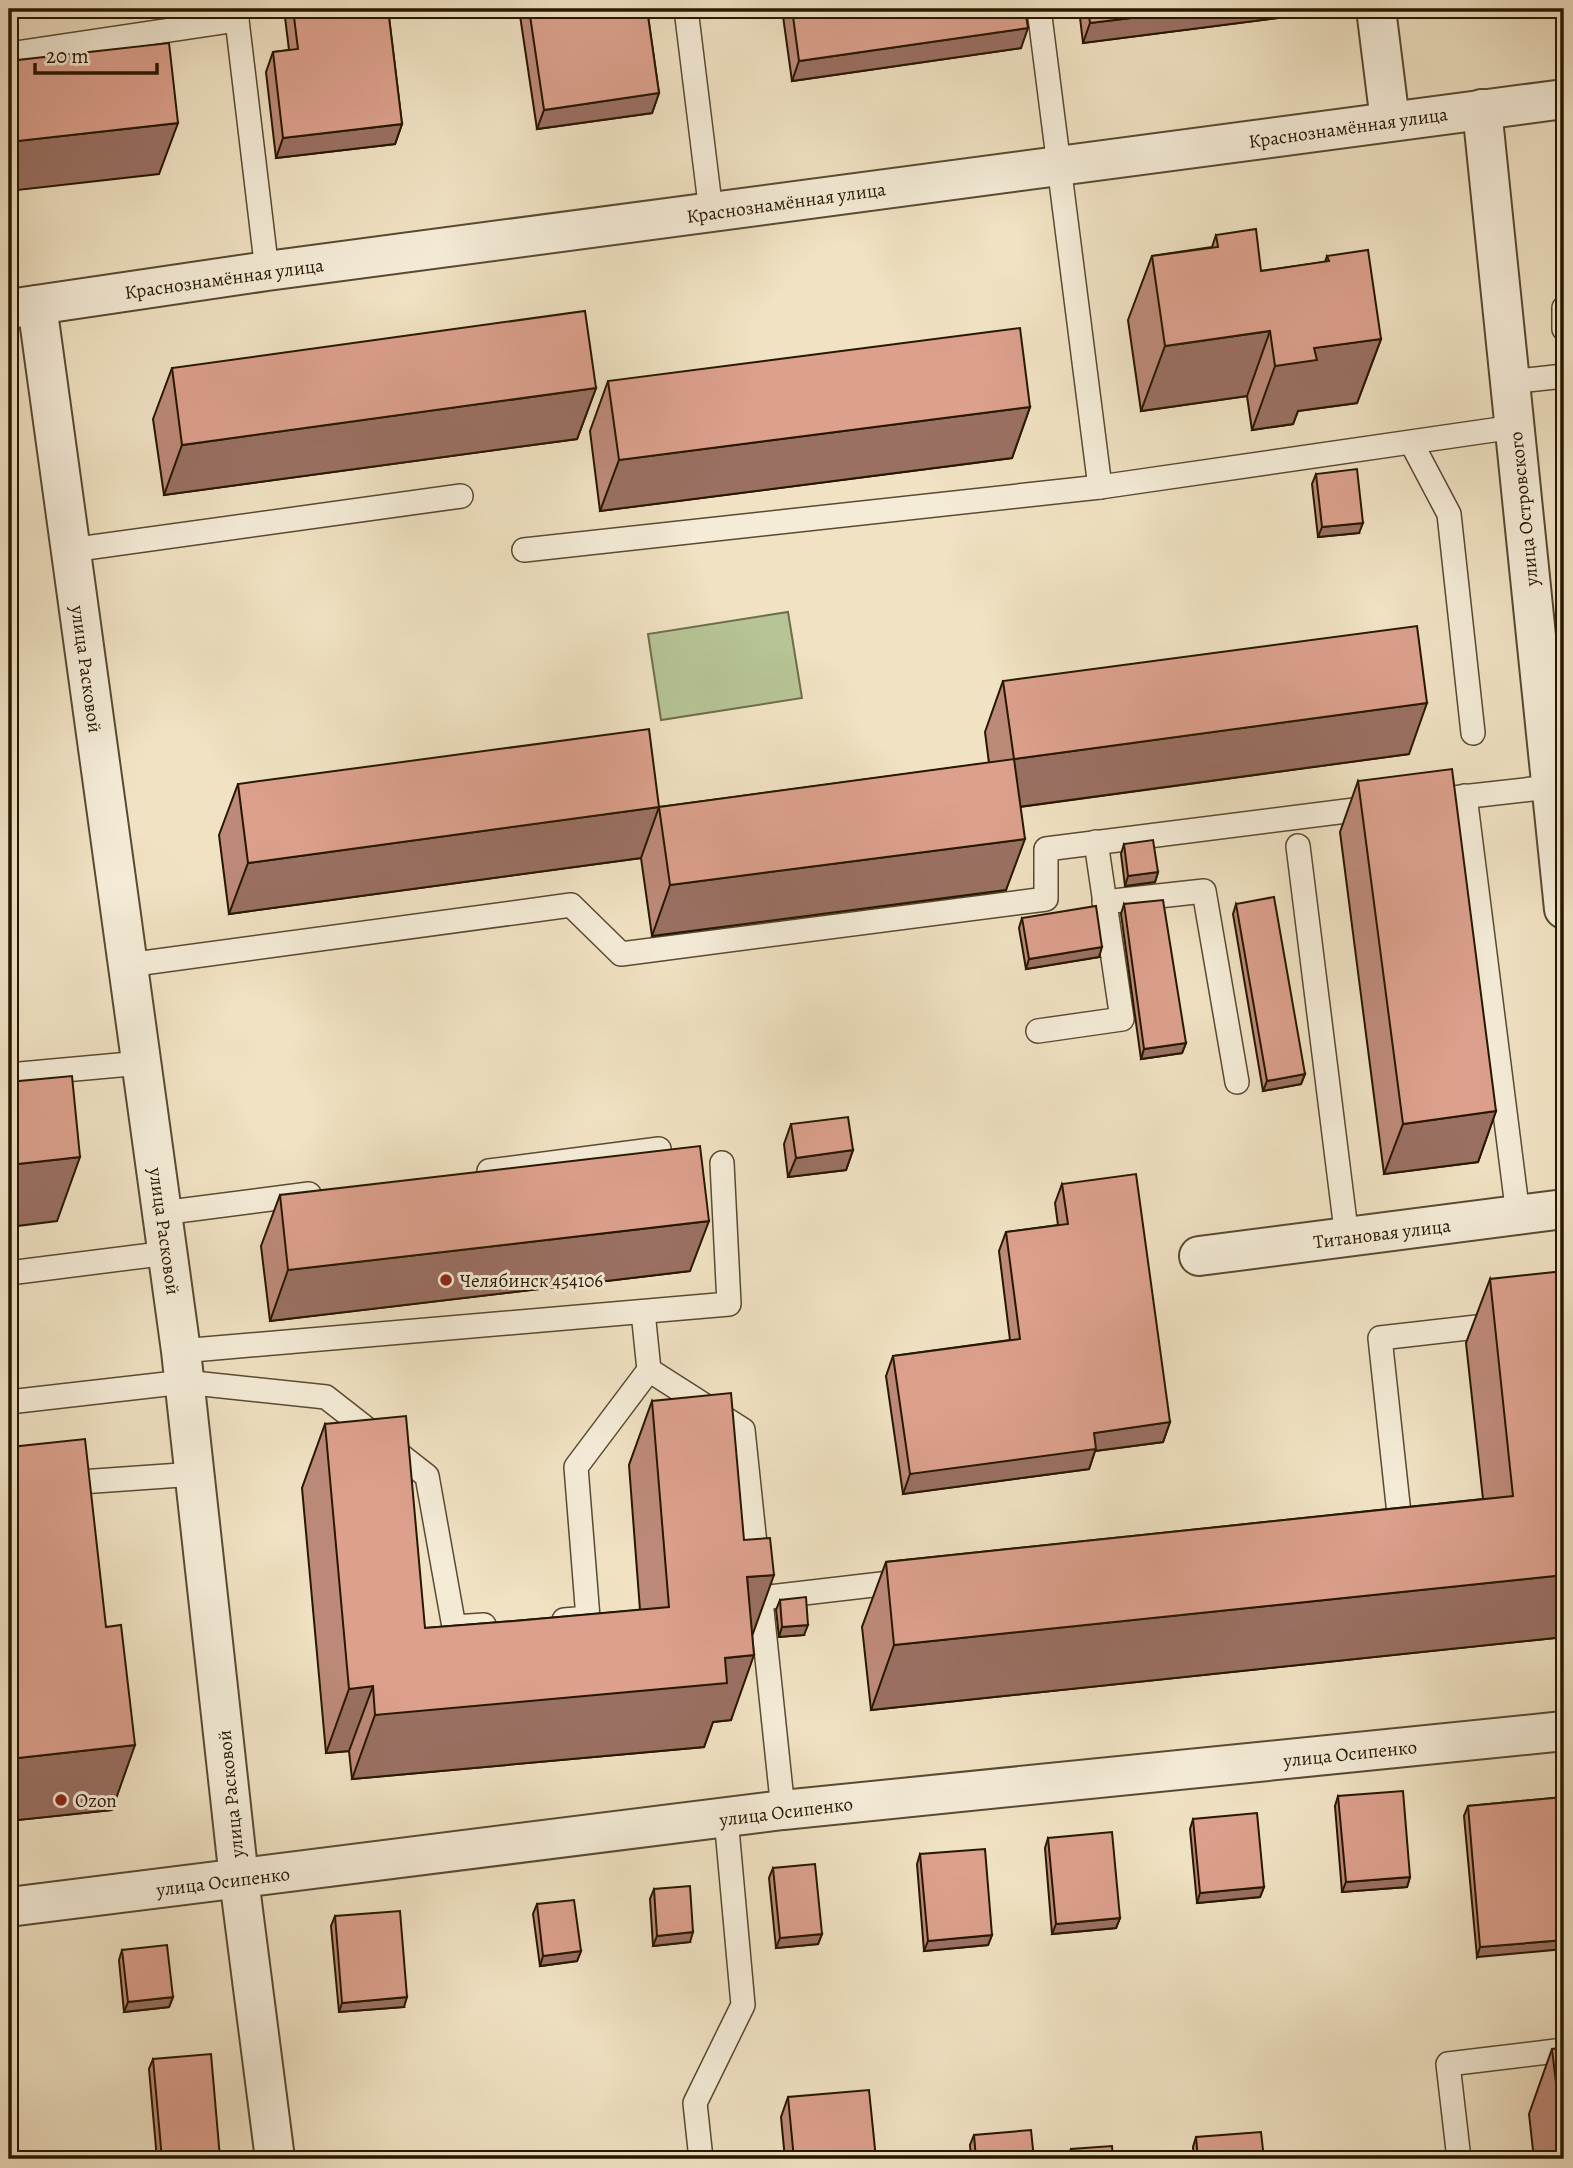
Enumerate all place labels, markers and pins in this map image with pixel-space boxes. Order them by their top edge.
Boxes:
place label: Челябинск 454106 [460,1268,603,1294]
marker: Челябинск 454106 [438,1272,454,1288]
place label: Ozon [75,1788,117,1814]
marker: Ozon [53,1792,69,1808]

